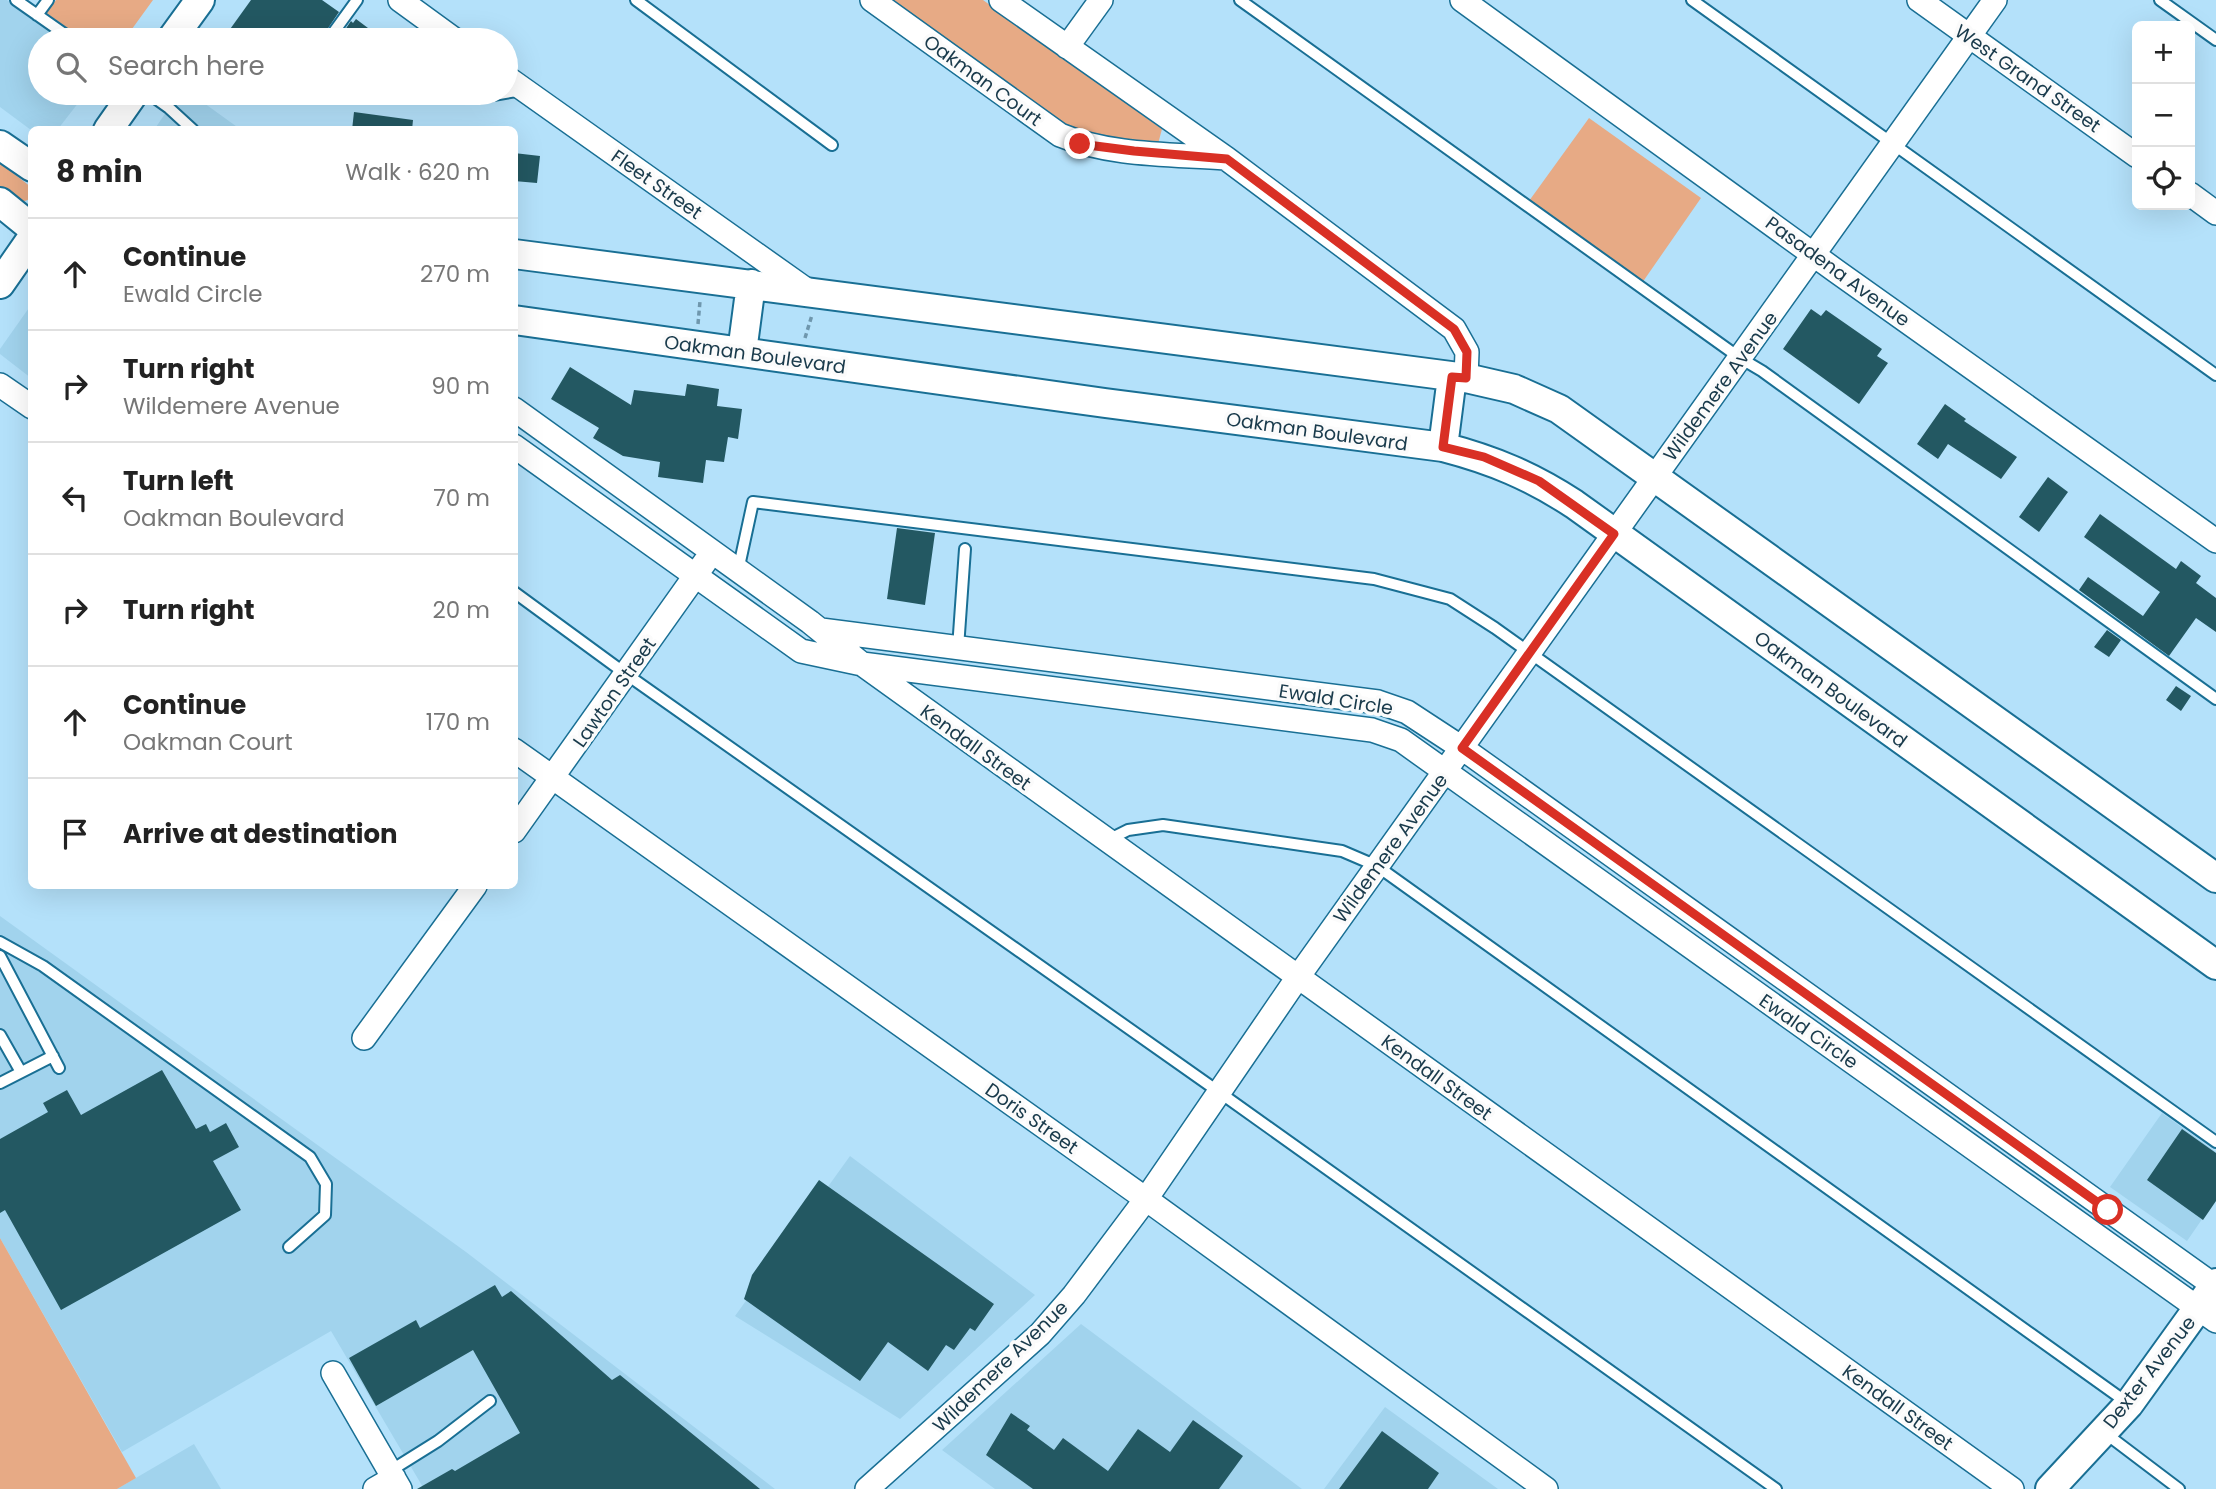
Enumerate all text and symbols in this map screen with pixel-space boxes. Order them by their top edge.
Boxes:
street label: West Grand Street [1949,18,2106,139]
map controls [2132,21,2195,210]
button: + [2132,21,2195,84]
search box [28,28,518,105]
street label: Oakman Court [918,28,1047,133]
icon: search [52,48,90,86]
text: Search here [108,48,265,84]
button: − [2132,84,2195,147]
route end [1064,128,1095,159]
street label: Fleet Street [606,143,708,226]
button: locate [2132,147,2195,210]
text: 8 min [56,150,143,193]
text: Walk · 620 m [345,156,490,188]
street label: Pasadena Avenue [1760,210,1915,333]
text: Continue [123,239,246,275]
icon: ahead [56,255,94,293]
text: 270 m [420,258,490,290]
text: Ewald Circle [123,278,262,310]
street label: Wildemere Avenue [1657,306,1784,467]
street label: Oakman Boulevard [662,328,847,381]
text: Turn right [123,351,255,387]
icon: right [56,367,94,405]
text: 90 m [431,370,490,402]
text: Wildemere Avenue [123,390,340,422]
street label: Oakman Boulevard [1224,405,1409,458]
text: Turn left [123,463,234,499]
icon: left [56,479,94,517]
text: 70 m [433,482,490,514]
text: Oakman Boulevard [123,502,345,534]
icon: right [56,591,94,629]
text: Turn right [123,592,255,628]
text: 20 m [432,594,490,626]
street label: Oakman Boulevard [1749,625,1913,754]
street label: Lawton Street [566,632,662,753]
street label: Ewald Circle [1277,677,1395,722]
text: Continue [123,687,246,723]
street label: Kendall Street [915,698,1037,797]
icon: ahead [56,703,94,741]
text: 170 m [426,706,490,738]
text: Oakman Court [123,726,293,758]
street label: Wildemere Avenue [1327,768,1454,929]
icon: arrive [56,815,94,853]
text: Arrive at destination [123,816,398,852]
street label: Ewald Circle [1754,987,1864,1076]
street label: Kendall Street [1376,1028,1498,1127]
street label: Doris Street [980,1076,1084,1160]
route start [2092,1194,2123,1225]
street label: Wildemere Avenue [927,1294,1074,1438]
street label: Dexter Avenue [2097,1310,2202,1434]
street label: Kendall Street [1837,1358,1959,1457]

